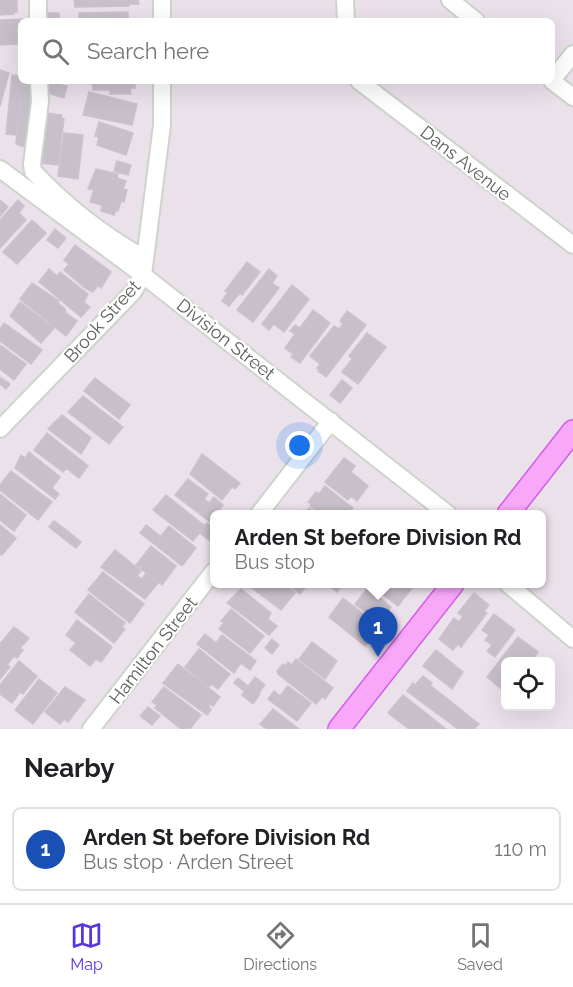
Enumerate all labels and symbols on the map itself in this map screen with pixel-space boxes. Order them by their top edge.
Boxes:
street label: Dans Avenue [417,121,516,205]
street label: Brook Street [60,276,144,366]
street label: Division Street [173,294,279,384]
your location [285,431,314,460]
street label: Hamilton Street [105,592,201,708]
pin: 1 [358,608,398,657]

